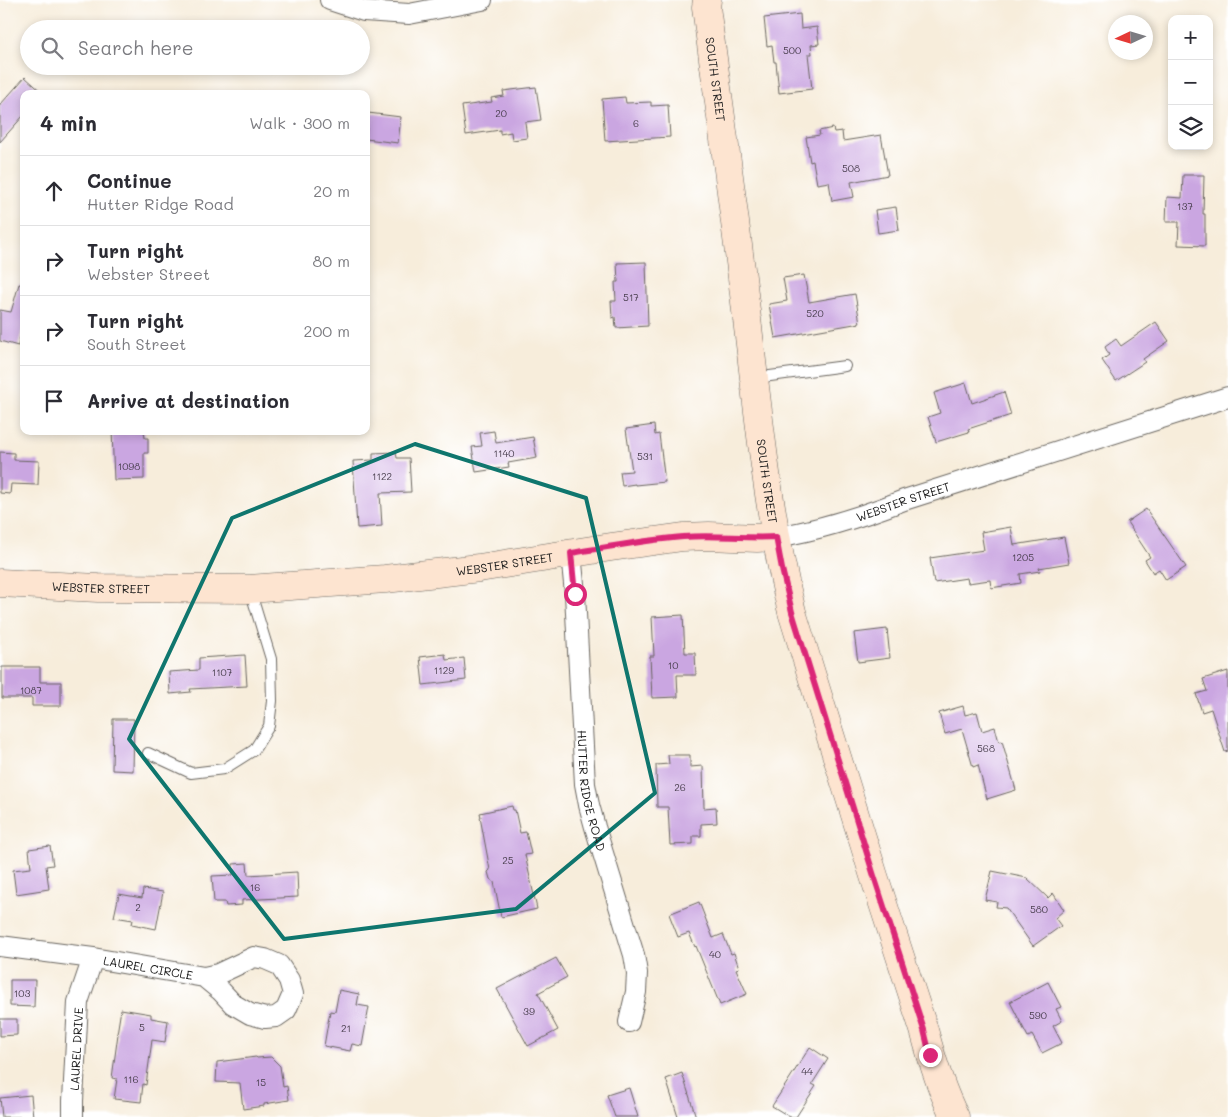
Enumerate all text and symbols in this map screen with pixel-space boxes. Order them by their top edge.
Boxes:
north arrow [1108,15,1153,60]
map controls [1168,15,1213,150]
button: + [1168,15,1213,60]
search box [20,20,370,75]
icon: search [38,34,66,62]
text: Search here [78,35,194,60]
street label: SOUTH STREET [702,36,730,123]
house number: 500 [783,43,801,57]
button: − [1168,60,1213,105]
button: layers [1168,105,1213,150]
house number: 20 [495,106,507,120]
text: 4 min [40,109,97,136]
text: Walk · 300 m [249,112,350,133]
house number: 6 [633,116,639,130]
house number: 508 [842,161,860,175]
text: Continue [87,168,172,193]
icon: ahead [40,177,68,205]
text: 20 m [313,180,350,201]
text: Hutter Ridge Road [87,193,234,214]
house number: 137 [1177,199,1193,213]
text: Turn right [87,238,184,263]
icon: right [40,247,68,275]
text: 80 m [313,250,350,271]
text: Webster Street [87,263,210,284]
house number: 517 [623,290,639,304]
house number: 520 [806,306,824,320]
text: Turn right [87,308,184,333]
icon: right [40,317,68,345]
text: 200 m [303,320,350,341]
text: South Street [87,333,186,354]
icon: arrive [40,387,68,415]
text: Arrive at destination [87,388,290,413]
street label: SOUTH STREET [753,438,782,525]
house number: 1140 [494,446,514,460]
house number: 531 [637,449,653,463]
house number: 1098 [118,459,140,473]
house number: 1122 [372,469,392,483]
street label: WEBSTER STREET [854,478,952,525]
street label: WEBSTER STREET [455,548,555,579]
house number: 1205 [1012,550,1034,564]
street label: WEBSTER STREET [51,578,150,596]
route start [564,583,587,606]
house number: 10 [668,658,678,672]
house number: 1129 [434,663,454,677]
house number: 1107 [212,665,233,679]
house number: 1087 [20,683,43,697]
street label: HUTTER RIDGE ROAD [574,730,610,853]
house number: 568 [977,741,995,755]
house number: 26 [674,780,686,794]
house number: 25 [502,853,514,867]
house number: 16 [250,880,260,894]
house number: 2 [135,900,141,914]
house number: 580 [1030,902,1048,916]
house number: 40 [709,947,721,961]
street label: LAUREL CIRCLE [102,952,194,983]
house number: 103 [14,986,30,1000]
house number: 39 [523,1004,535,1018]
street label: LAUREL DRIVE [66,1007,86,1091]
house number: 590 [1029,1008,1047,1022]
house number: 5 [139,1020,145,1034]
house number: 21 [341,1021,351,1035]
route end [919,1044,942,1067]
house number: 44 [801,1064,813,1078]
house number: 116 [124,1072,138,1086]
house number: 15 [256,1075,266,1089]

